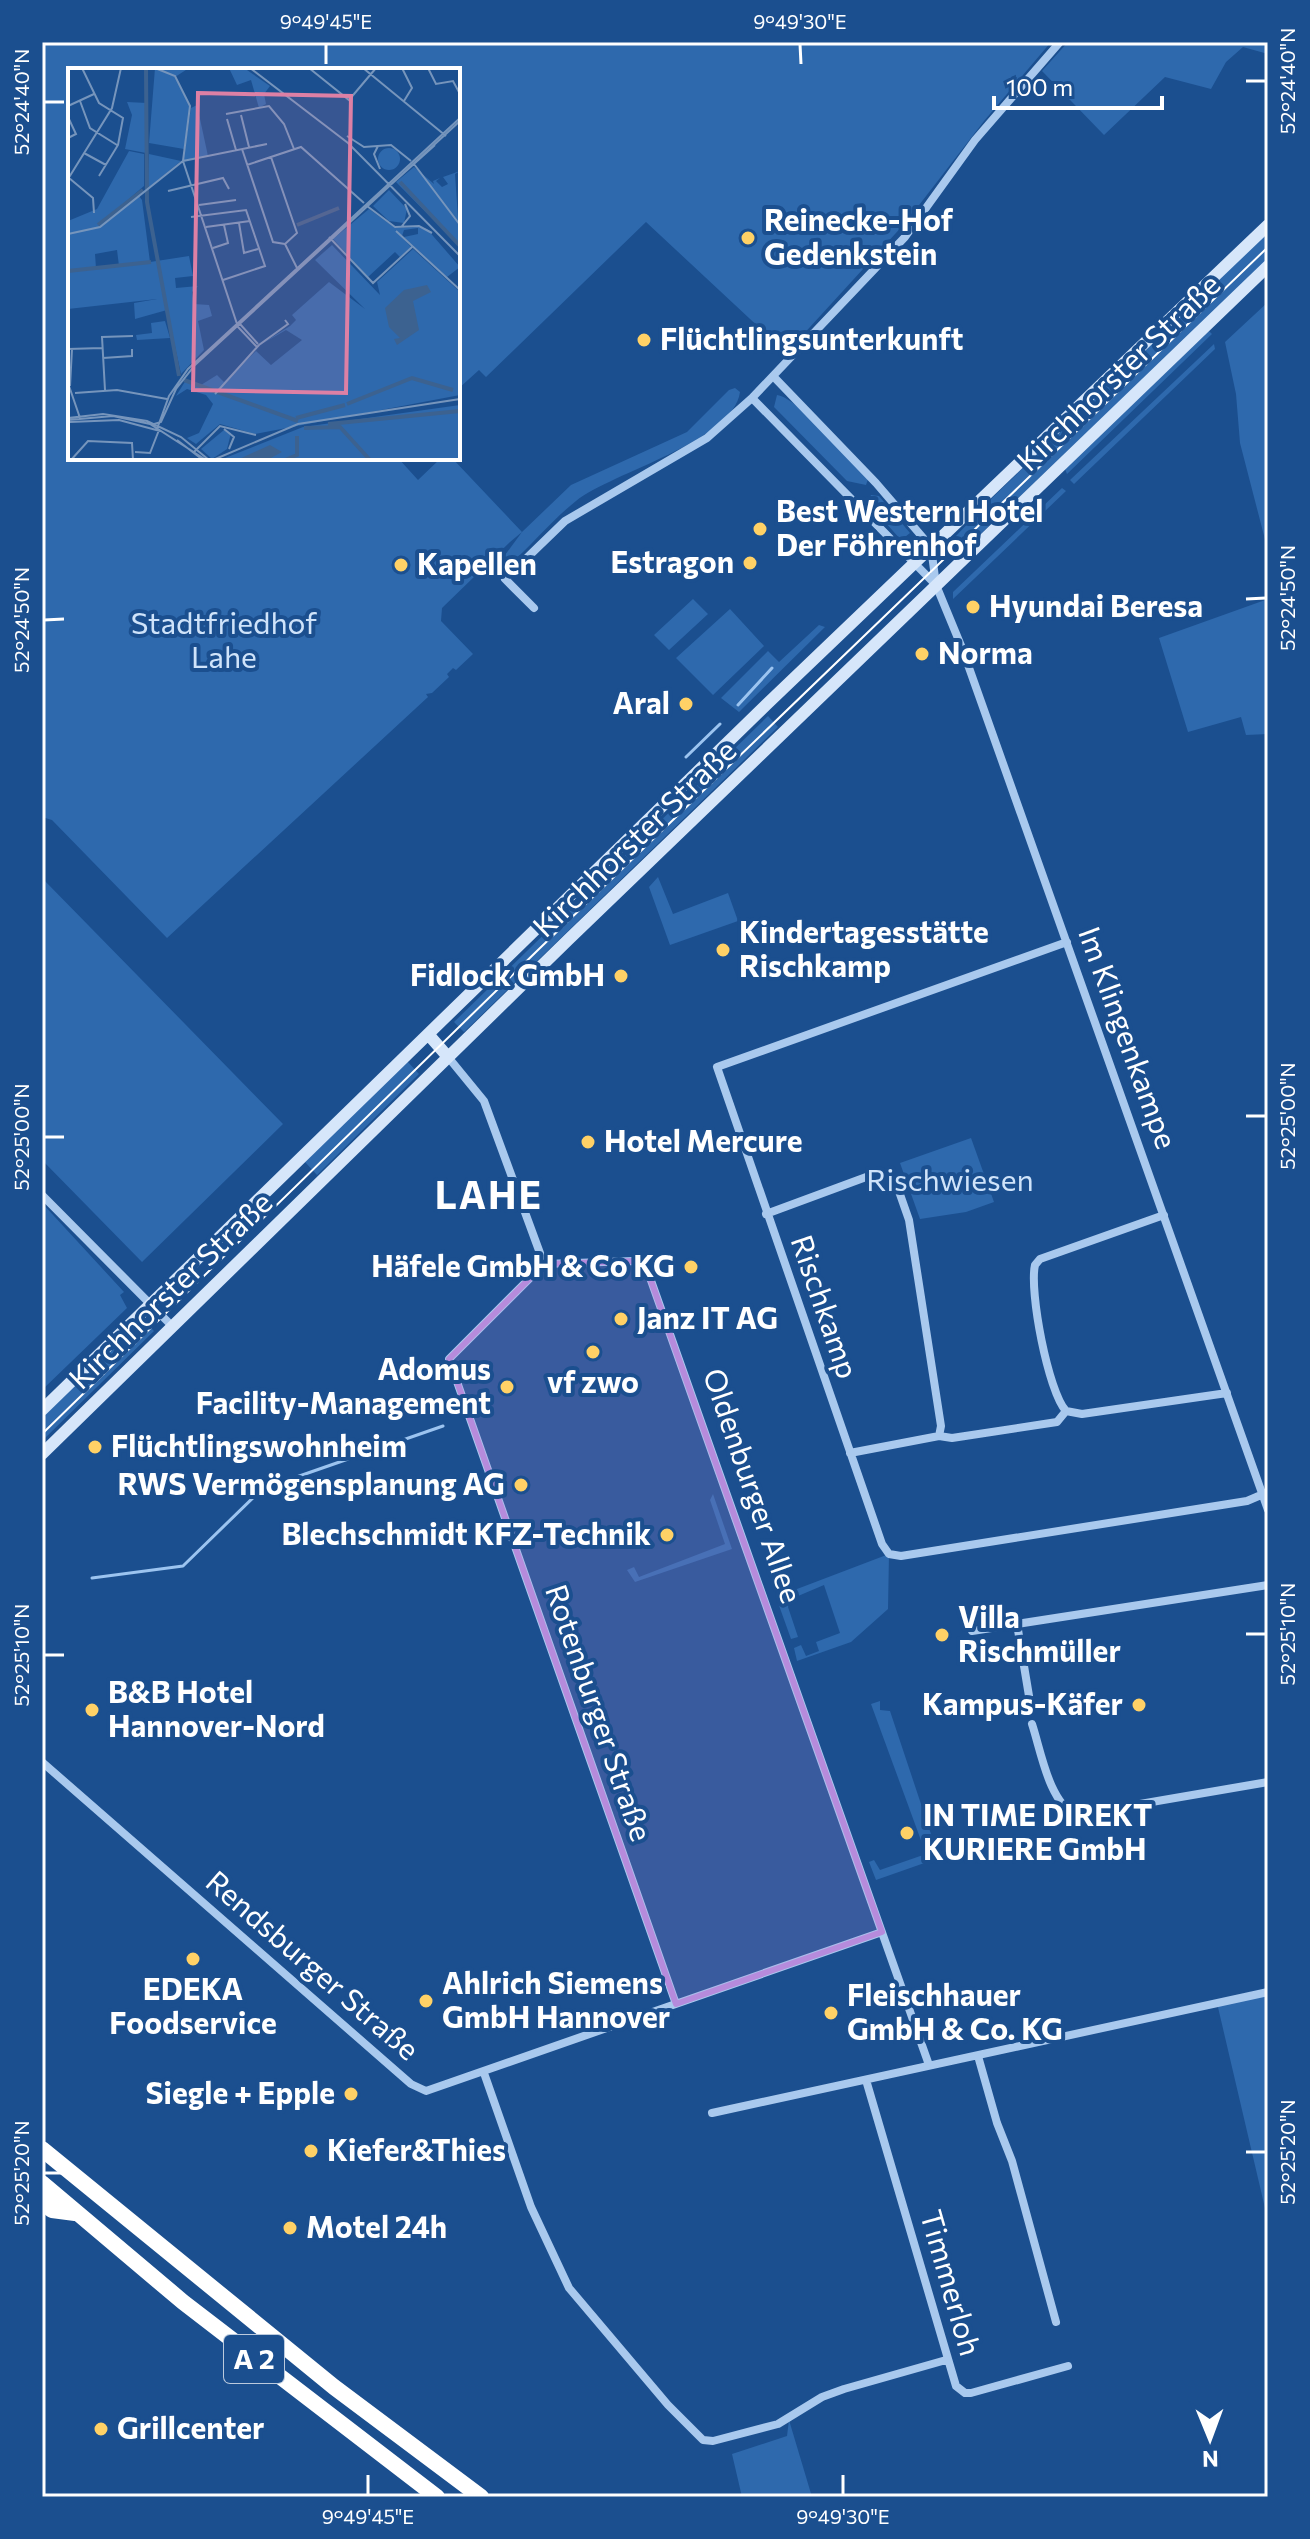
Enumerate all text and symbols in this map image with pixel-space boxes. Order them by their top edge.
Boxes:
text: 9°49'45"E [280,9,372,33]
text: 9°49'30"E [753,9,847,33]
text: 52°24'40"N [1275,28,1299,134]
text: 52°24'40"N [9,49,33,155]
scale bar [994,60,1162,110]
inset map [68,68,460,460]
text: 100 m [1006,72,1073,101]
place label: Reinecke-Hof Gedenkstein [764,200,954,271]
marker: Reinecke-Hof Gedenkstein [739,229,757,247]
street label: Kirchhorster Straße [1008,265,1227,478]
place label: Flüchtlingsunterkunft [660,319,963,356]
marker: Flüchtlingsunterkunft [635,331,653,349]
place label: Best Western Hotel Der Föhrenhof [776,491,1043,562]
marker: Best Western Hotel Der Föhrenhof [751,520,769,538]
place label: Estragon [610,542,734,579]
place label: Kapellen [417,544,537,581]
text: 52°24'50"N [1275,545,1299,651]
marker: Estragon [741,554,759,572]
marker: Kapellen [392,556,410,574]
text: 52°24'50"N [9,567,33,673]
place label: Hyundai Beresa [989,586,1203,623]
marker: Hyundai Beresa [964,598,982,616]
park label: Stadtfriedhof Lahe [131,603,317,674]
place label: Norma [938,633,1033,670]
marker: Norma [913,645,931,663]
place label: Aral [612,683,670,720]
marker: Aral [677,695,695,713]
street label: Kirchhorster Straße [524,731,743,944]
place label: Kindertagesstätte Rischkamp [739,912,989,983]
street label: Im Klingenkampe [1072,921,1187,1153]
marker: Kindertagesstätte Rischkamp [714,941,732,959]
place label: Fidlock GmbH [410,955,605,992]
marker: Fidlock GmbH [612,967,630,985]
text: 52°25'00"N [1275,1062,1299,1170]
text: 52°25'00"N [9,1083,33,1191]
place label: Hotel Mercure [604,1121,802,1158]
marker: Hotel Mercure [579,1133,597,1151]
park label: Rischwiesen [866,1160,1034,1197]
district label: LAHE [435,1170,543,1217]
street label: Kirchhorster Straße [60,1183,279,1396]
street label: Rischkamp [785,1230,868,1383]
place label: Häfele GmbH & Co KG [371,1246,675,1283]
marker: Häfele GmbH & Co KG [682,1258,700,1276]
place label: Janz IT AG [637,1298,778,1335]
marker: Janz IT AG [612,1310,630,1328]
marker: vf zwo [584,1343,602,1361]
place label: Adomus Facility-Management [196,1349,491,1420]
place label: vf zwo [547,1362,639,1399]
street label: Oldenburger Allee [697,1363,812,1608]
marker: Adomus Facility-Management [498,1378,516,1396]
place label: Flüchtlingswohnheim [111,1426,407,1463]
marker: Flüchtlingswohnheim [86,1438,104,1456]
place label: RWS Vermögensplanung AG [117,1464,505,1501]
marker: RWS Vermögensplanung AG [512,1476,530,1494]
place label: Blechschmidt KFZ-Technik [281,1514,651,1551]
marker: Blechschmidt KFZ-Technik [658,1526,676,1544]
street label: Rotenburger Straße [539,1579,662,1845]
text: 52°25'10"N [1275,1583,1299,1685]
place label: Villa Rischmüller [958,1597,1121,1668]
text: 52°25'10"N [9,1604,33,1706]
marker: Villa Rischmüller [933,1626,951,1644]
place label: B&B Hotel Hannover-Nord [108,1672,325,1743]
place label: Kampus-Käfer [922,1684,1123,1721]
marker: Kampus-Käfer [1130,1696,1148,1714]
marker: B&B Hotel Hannover-Nord [83,1701,101,1719]
place label: IN TIME DIREKT KURIERE GmbH [923,1795,1152,1866]
marker: IN TIME DIREKT KURIERE GmbH [898,1824,916,1842]
street label: Rendsburger Straße [200,1862,428,2067]
marker: EDEKA Foodservice [184,1950,202,1968]
place label: Ahlrich Siemens GmbH Hannover [442,1963,670,2034]
place label: EDEKA Foodservice [109,1969,277,2040]
place label: Fleischhauer GmbH & Co. KG [847,1975,1063,2046]
marker: Ahlrich Siemens GmbH Hannover [417,1992,435,2010]
marker: Fleischhauer GmbH & Co. KG [822,2004,840,2022]
place label: Siegle + Epple [146,2073,335,2110]
marker: Siegle + Epple [342,2085,360,2103]
text: 52°25'20"N [1275,2099,1299,2205]
text: 52°25'20"N [9,2120,33,2226]
place label: Kiefer&Thies [327,2130,506,2167]
marker: Kiefer&Thies [302,2142,320,2160]
street label: Timmerloh [914,2205,991,2359]
place label: Motel 24h [306,2207,447,2244]
marker: Motel 24h [281,2219,299,2237]
road number: A 2 [224,2335,284,2383]
north arrow [1170,2399,1250,2479]
place label: Grillcenter [117,2408,264,2445]
marker: Grillcenter [92,2420,110,2438]
text: N [1202,2446,1219,2473]
text: 9°49'45"E [322,2504,414,2528]
text: 9°49'30"E [796,2504,890,2528]

